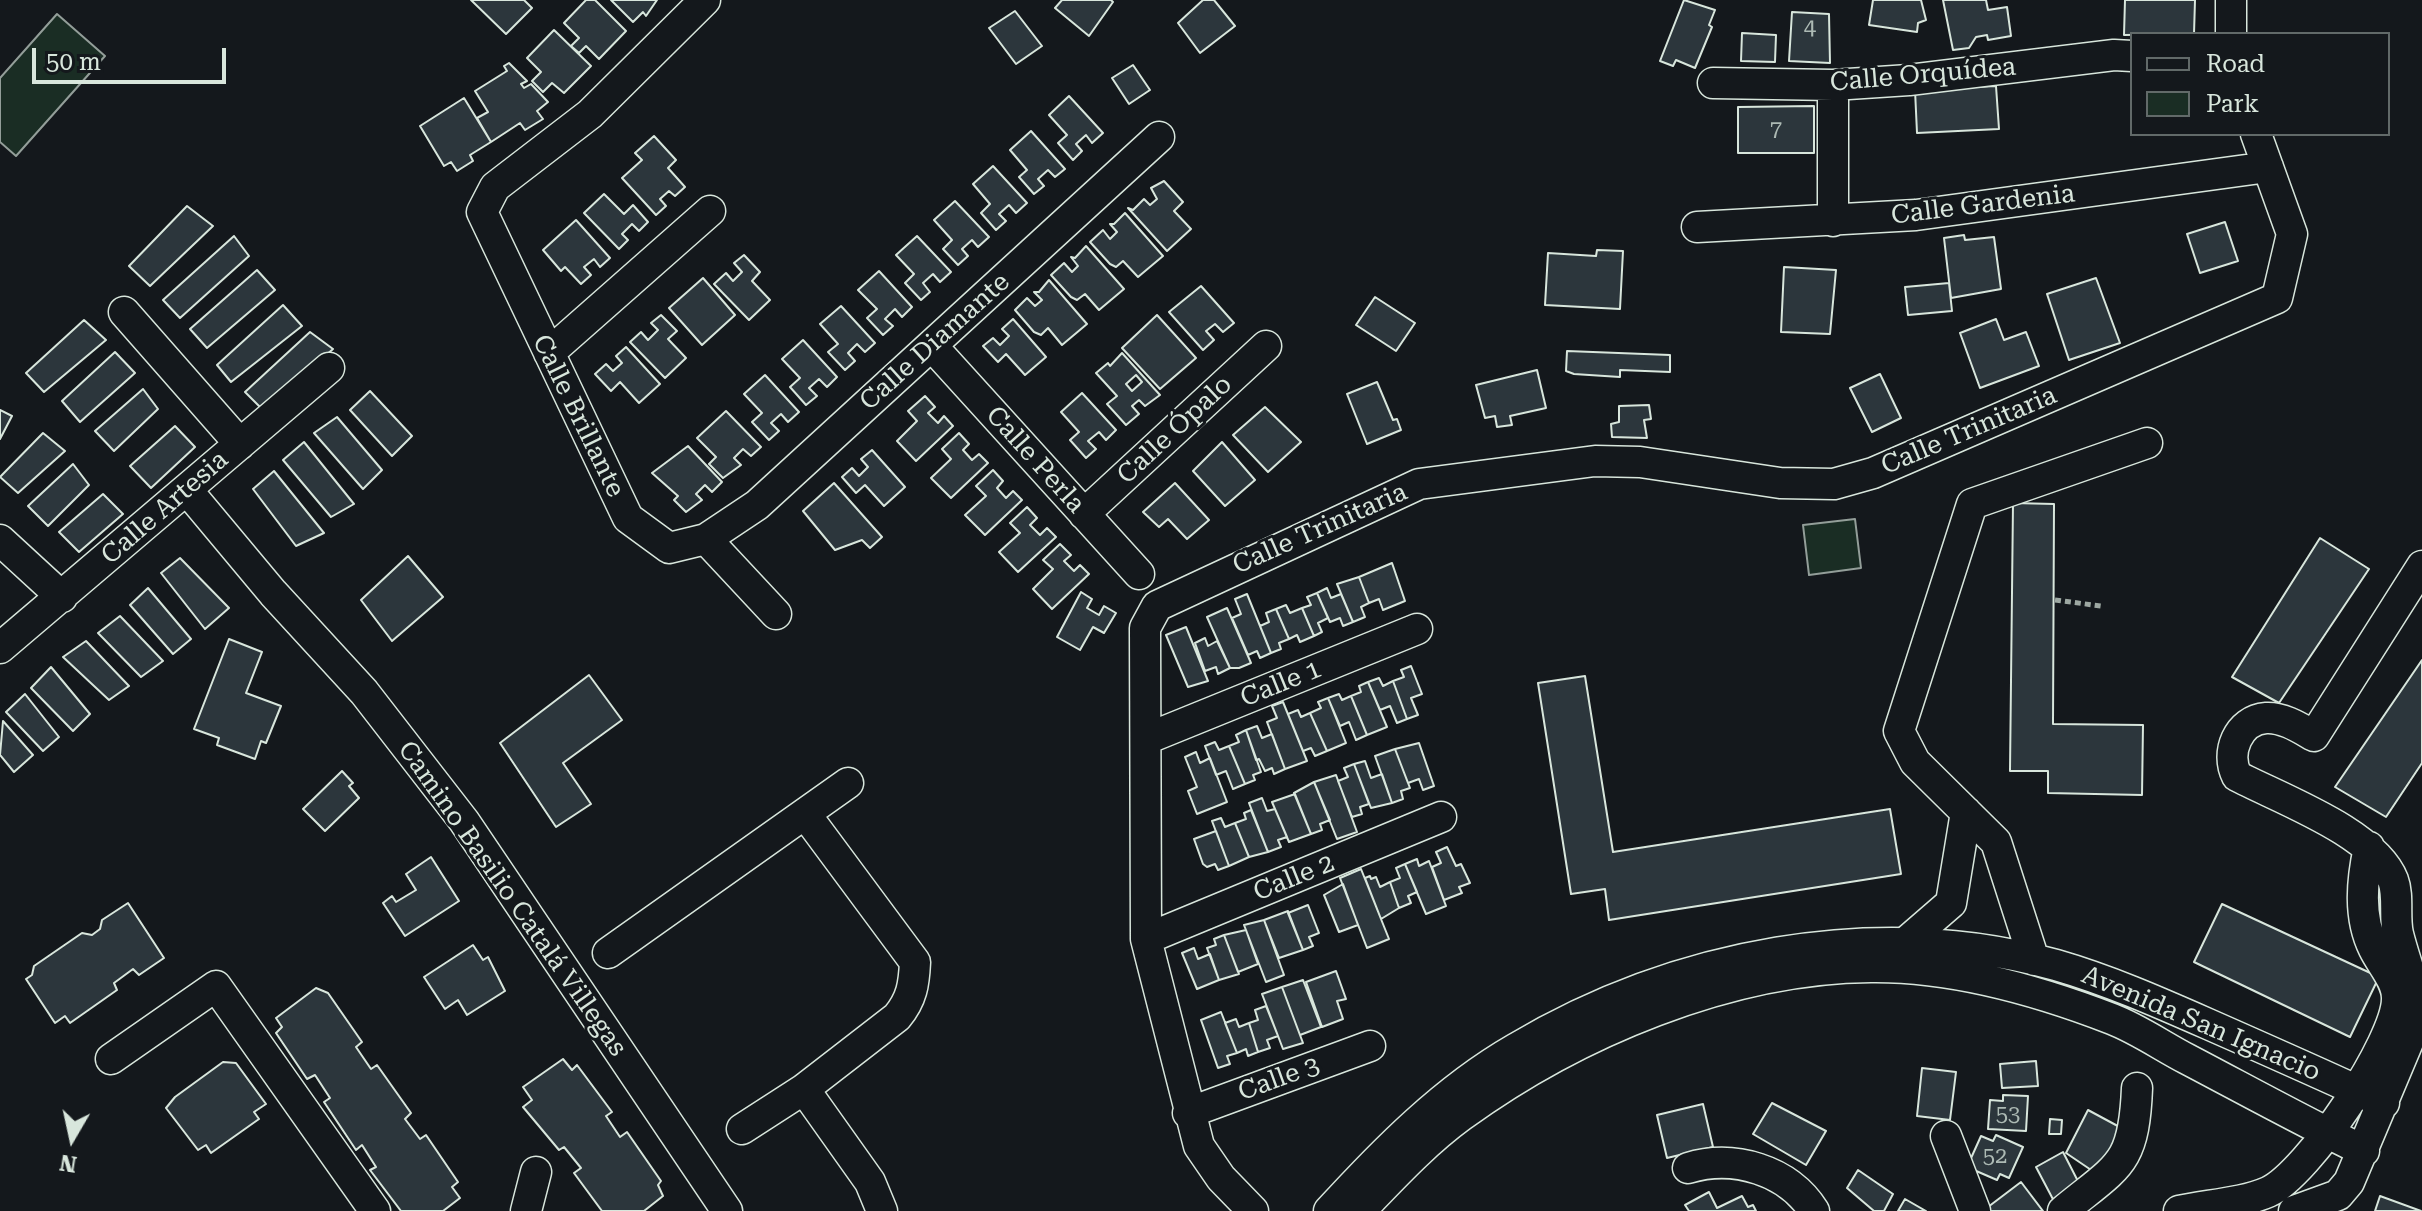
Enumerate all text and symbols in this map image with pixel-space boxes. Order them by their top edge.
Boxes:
house number: 4 [1804,16,1816,42]
scale bar [36,32,230,82]
legend [2130,32,2390,136]
text: 50 m [46,48,101,76]
text: Road [2206,50,2265,78]
street label: Calle Orquídea [1829,51,2017,99]
text: Park [2206,90,2259,118]
house number: 7 [1770,117,1782,143]
street label: Calle Gardenia [1889,178,2077,232]
street label: Calle Diamante [854,267,1016,417]
street label: Calle Brillante [525,330,631,502]
street label: Calle Ópalo [1111,369,1239,491]
street label: Calle Trinitaria [1877,380,2061,482]
street label: Calle Perla [979,400,1091,520]
street label: Calle Artesia [95,445,235,571]
street label: Calle Trinitaria [1228,477,1412,581]
street label: Calle 1 [1236,654,1326,714]
street label: Camino Basilio Catalá Villegas [391,736,633,1062]
street label: Calle 2 [1249,848,1339,908]
street label: Avenida San Ignacio [2077,960,2325,1088]
street label: Calle 3 [1234,1050,1324,1108]
north arrow [32,1099,112,1179]
house number: 53 [1996,1102,2020,1128]
house number: 52 [1983,1144,2007,1170]
text: N [58,1150,79,1177]

